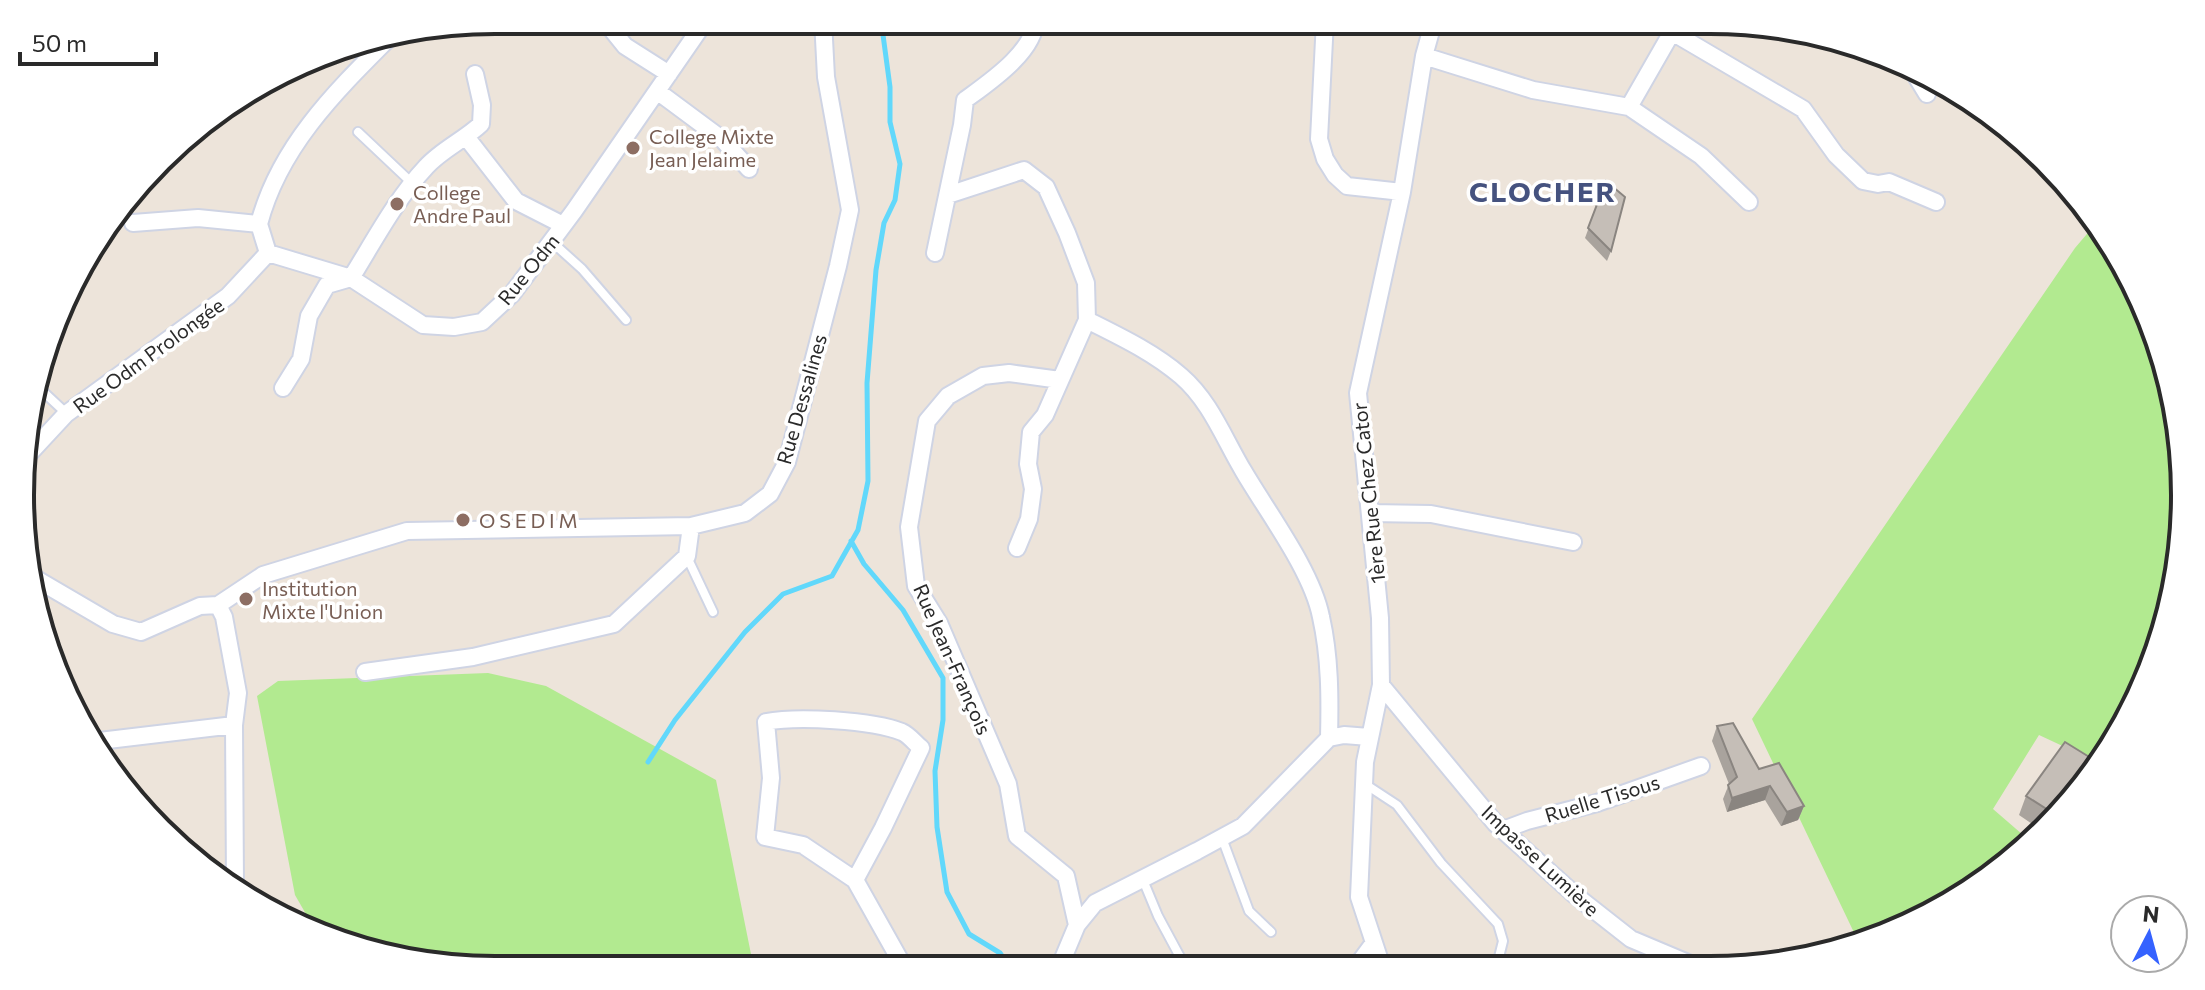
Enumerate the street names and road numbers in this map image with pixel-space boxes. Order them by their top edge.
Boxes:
street label: Rue Odm [492,229,564,309]
street label: Rue Odm Prolongée [68,292,228,418]
street label: Rue Dessalines [771,331,831,467]
street label: 1ère Rue Chez Cator [1347,401,1389,585]
street label: Rue Jean-François [909,580,997,738]
street label: Ruelle Tisous [1542,769,1662,827]
street label: Impasse Lumière [1477,799,1605,921]

